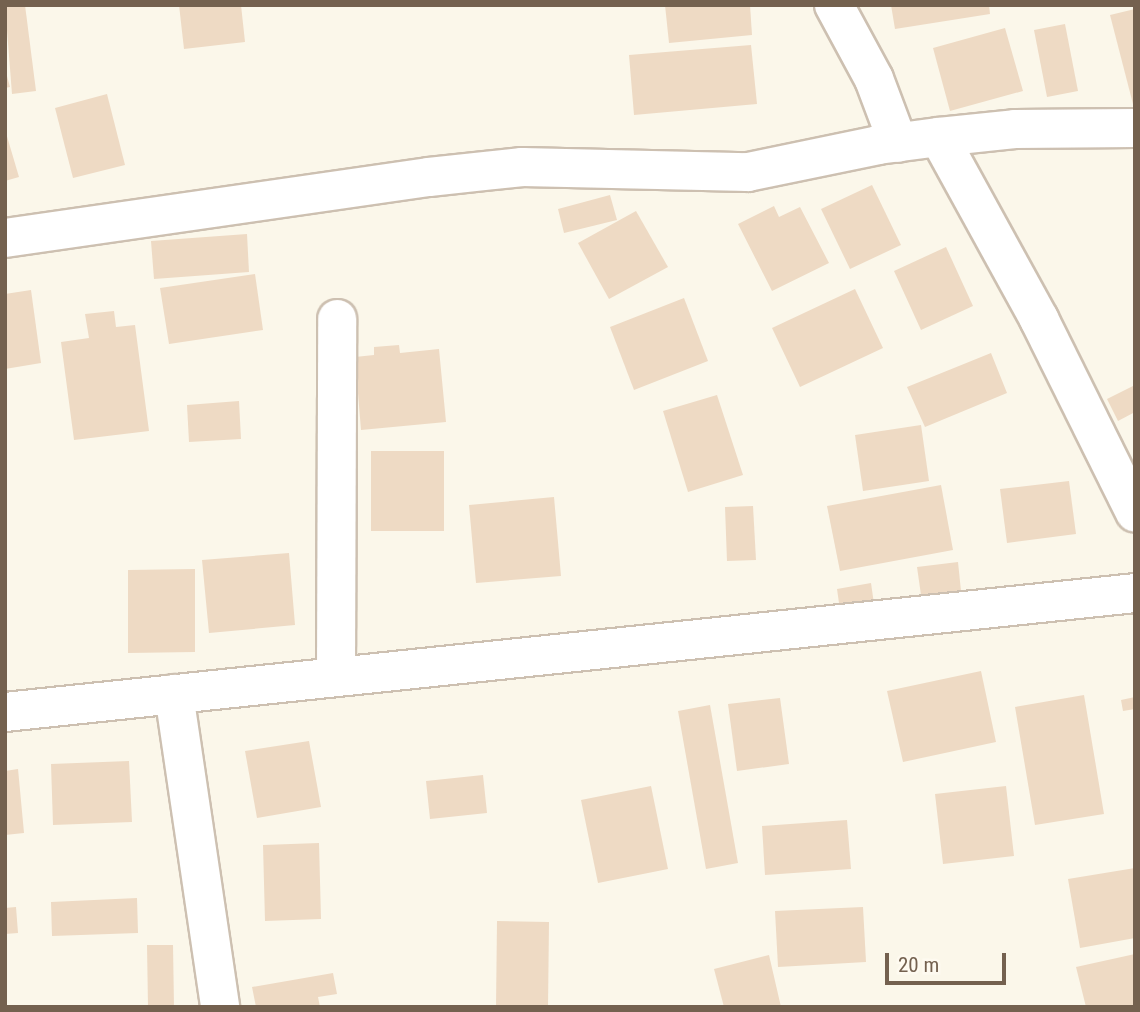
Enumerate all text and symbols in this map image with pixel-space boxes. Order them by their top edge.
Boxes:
scale bar [888,939,1009,983]
text: 20 m [898,953,939,977]

